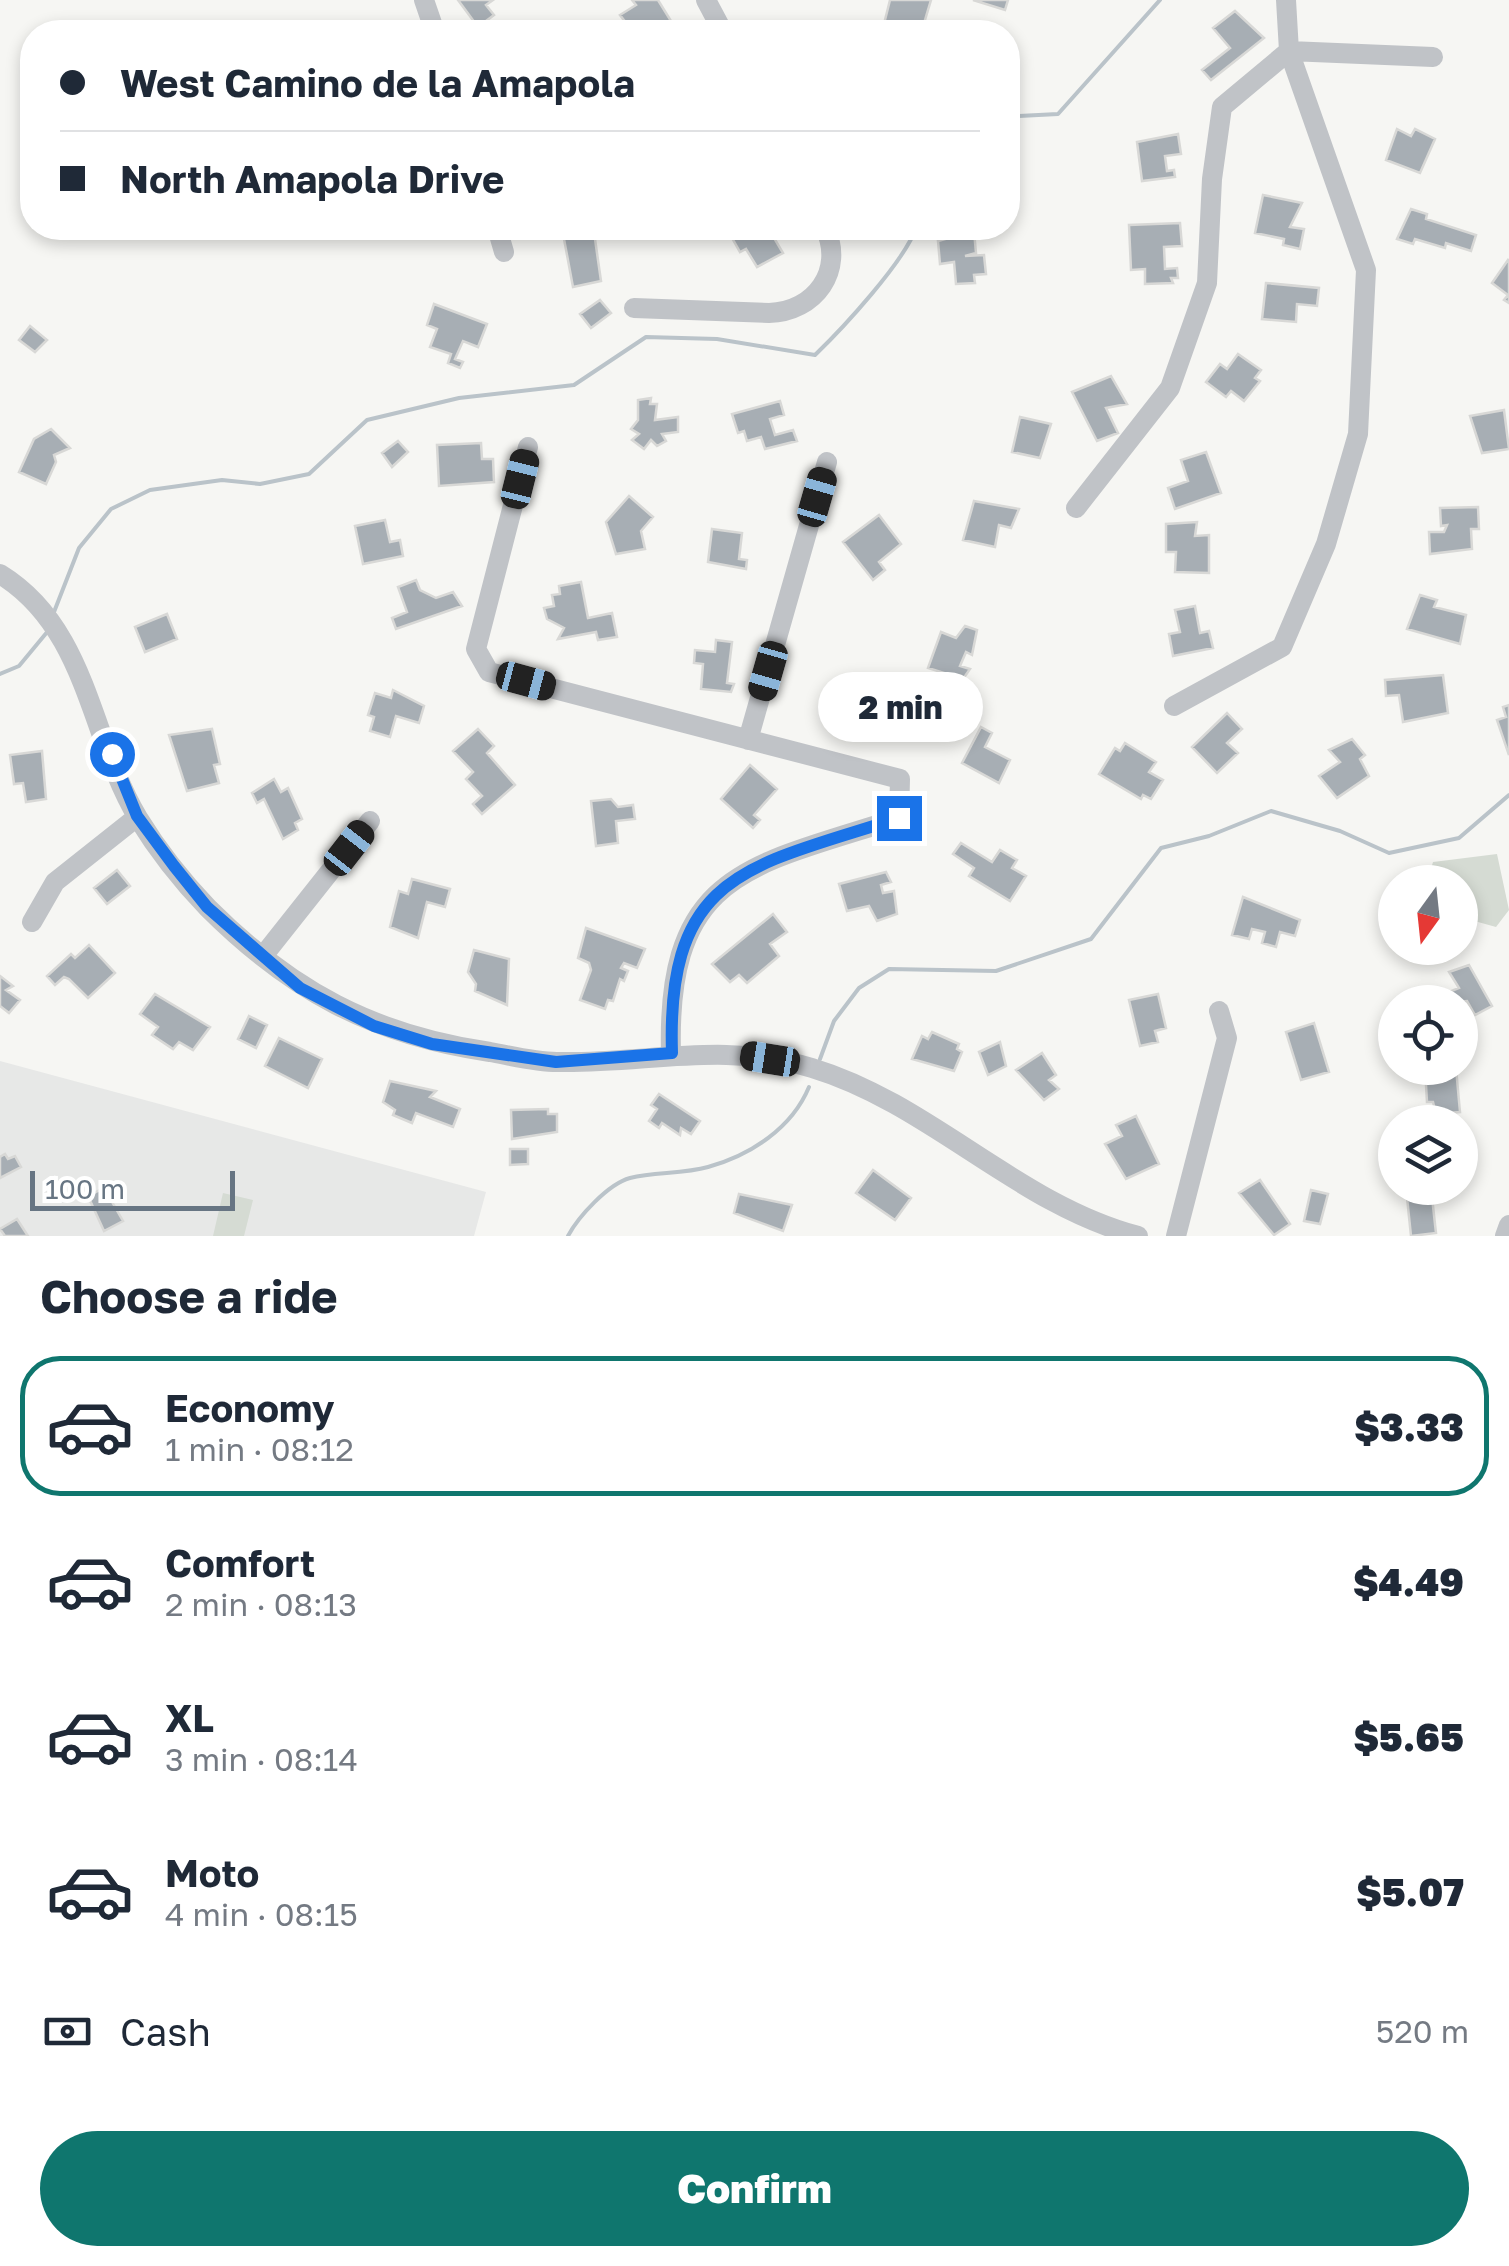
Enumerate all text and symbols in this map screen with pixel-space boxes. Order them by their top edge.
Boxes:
text: West Camino de la Amapola [120,60,635,105]
text: North Amapola Drive [120,156,505,201]
car [498,446,542,512]
car [794,464,840,530]
car [745,638,791,704]
car [493,659,559,703]
callout: 2 min [816,673,982,743]
text: 2 min [858,688,943,726]
route start [90,732,135,777]
route end [877,796,922,841]
car [319,815,379,881]
north arrow [1378,865,1478,965]
map controls [1378,865,1478,1205]
button: locate [1378,985,1478,1085]
car [738,1039,802,1079]
button: layers [1378,1105,1478,1205]
scale bar [30,1166,235,1210]
text: 100 m [45,1172,125,1205]
text: Choose a ride [40,1269,338,1323]
icon: car [45,1381,135,1471]
text: Economy [165,1385,334,1430]
text: $3.33 [1354,1404,1464,1449]
text: 1 min · 08:12 [165,1430,354,1468]
icon: car [45,1536,135,1626]
text: Comfort [165,1540,315,1585]
text: $4.49 [1353,1559,1464,1604]
text: 2 min · 08:13 [165,1585,357,1623]
icon: car [45,1691,135,1781]
text: XL [165,1695,214,1740]
text: $5.65 [1353,1714,1464,1759]
text: 3 min · 08:14 [165,1740,358,1778]
icon: car [45,1846,135,1936]
text: Moto [165,1850,259,1895]
text: $5.07 [1356,1869,1464,1914]
text: 4 min · 08:15 [165,1895,358,1933]
icon: cash [40,2004,95,2059]
text: Cash [120,2009,211,2054]
text: 520 m [1376,2012,1469,2050]
button: Confirm [40,2131,1469,2246]

